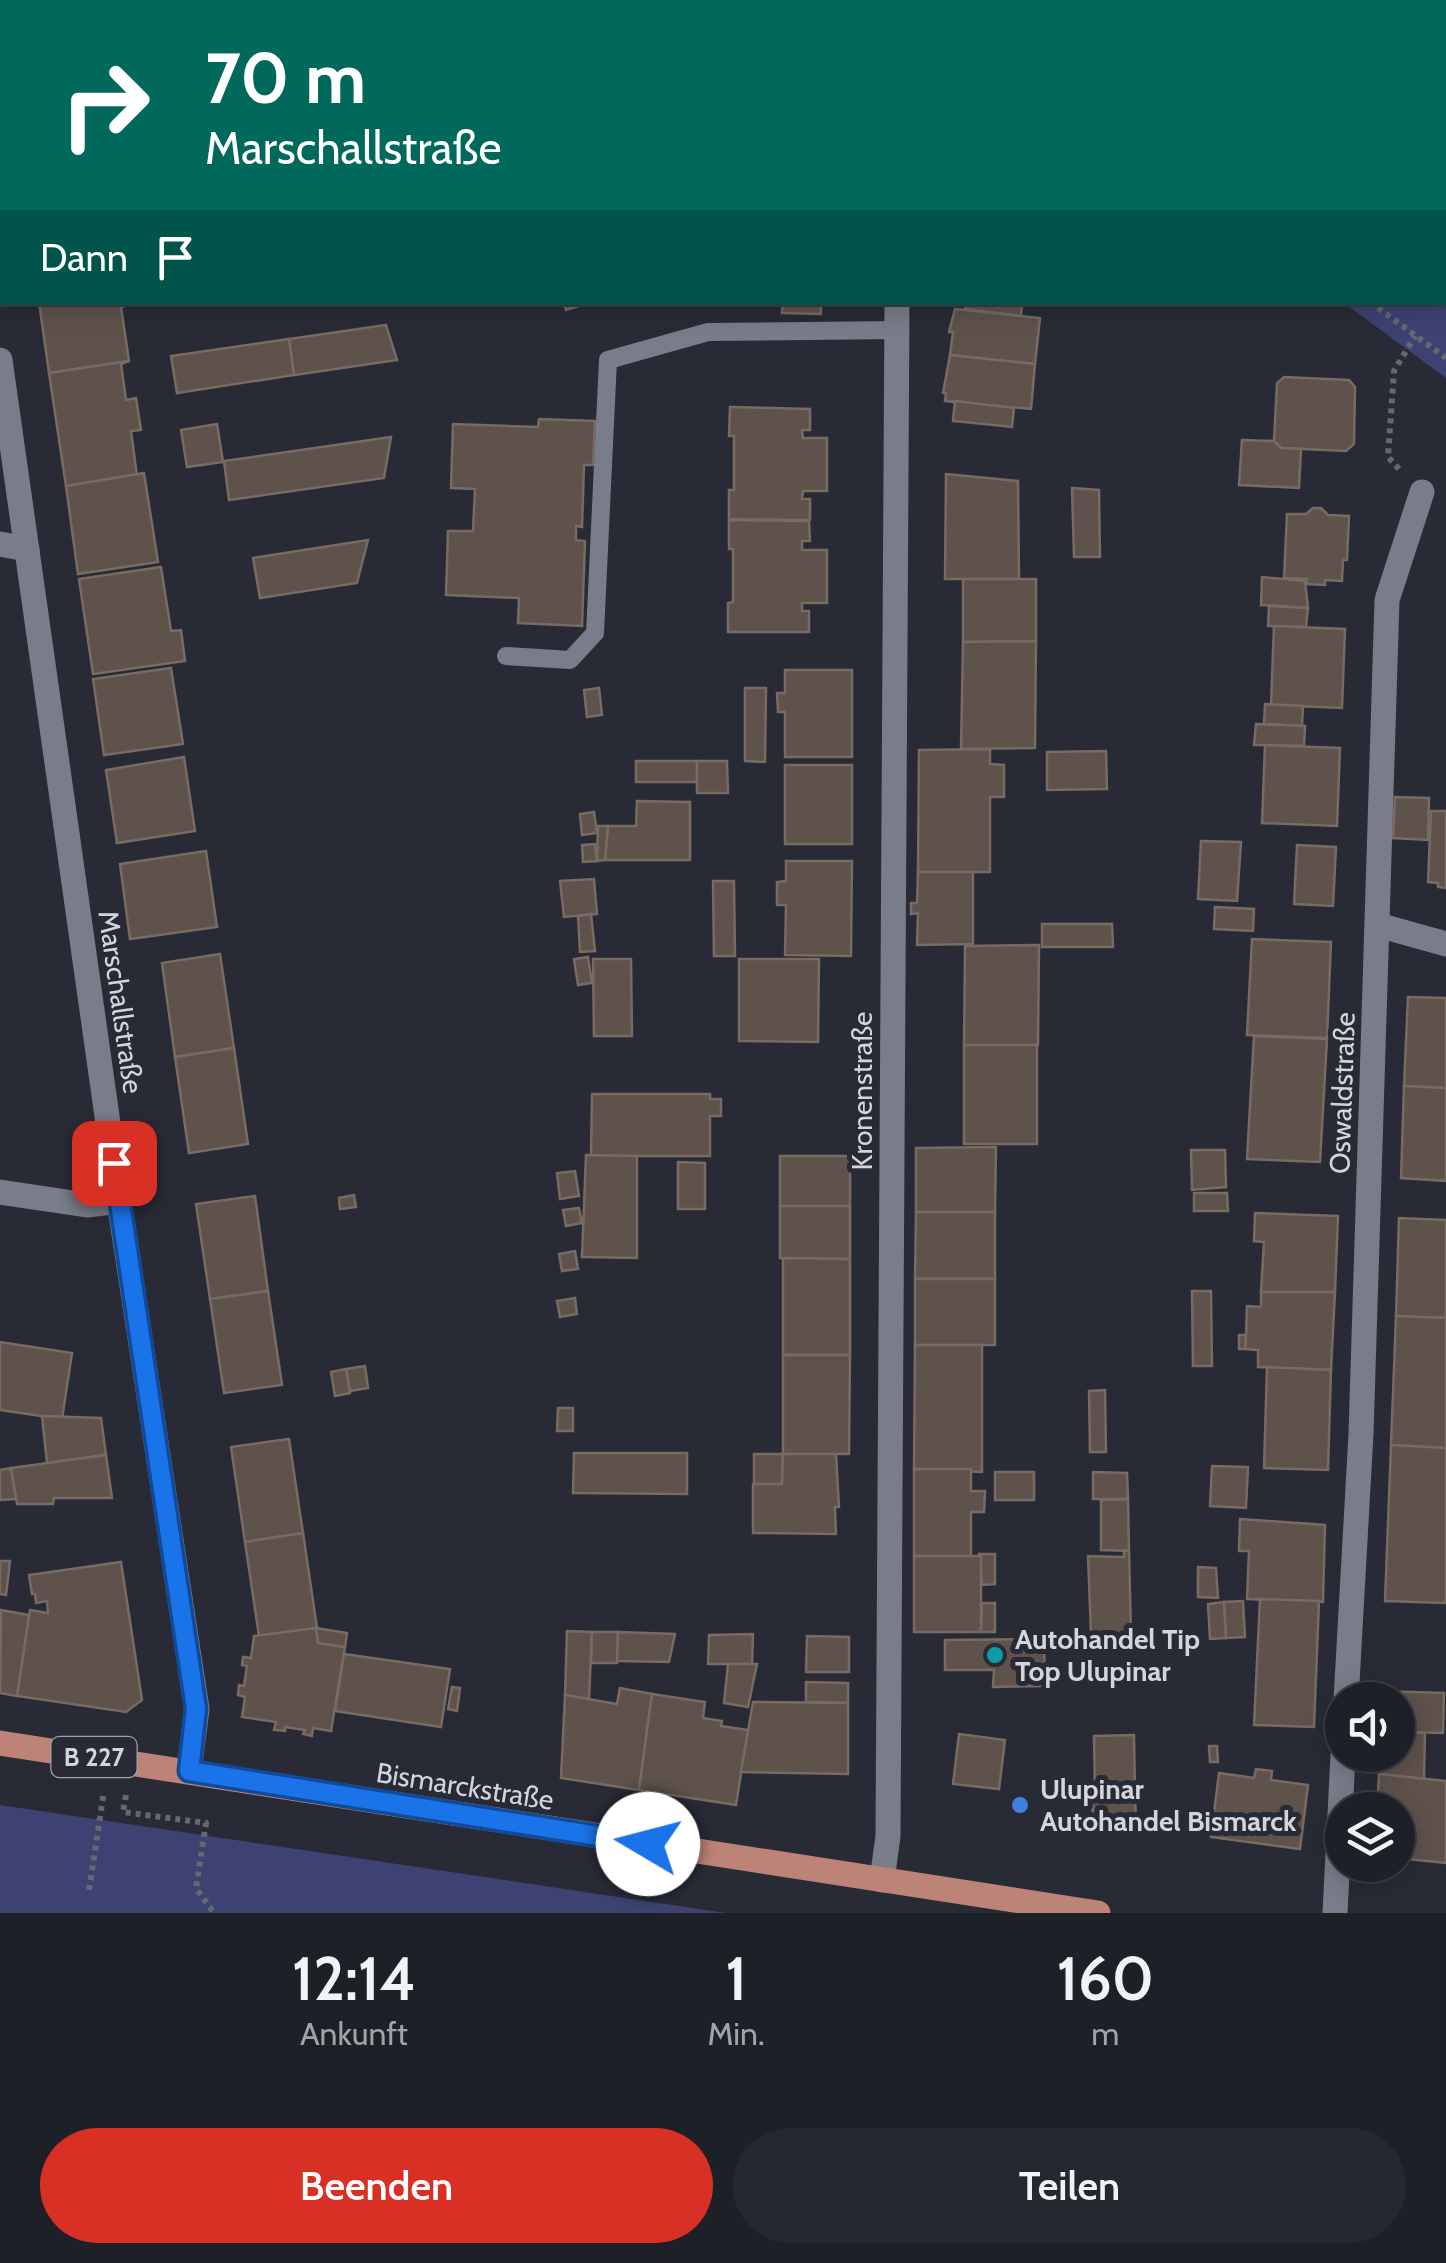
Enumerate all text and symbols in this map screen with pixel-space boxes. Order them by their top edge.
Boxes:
text: 70 m [205,35,366,121]
icon: right [40,40,170,170]
text: Marschallstraße [205,121,501,175]
icon: arrive [148,230,203,285]
text: Dann [40,234,128,281]
street label: Marschallstraße [91,908,151,1096]
street label: Oswaldstraße [1322,1011,1362,1175]
street label: Kronenstraße [845,1012,879,1170]
pin [72,1121,157,1206]
icon: arrive [87,1136,142,1191]
place label: Autohandel Tip Top Ulupinar [1015,1622,1200,1688]
marker: Autohandel Tip Top Ulupinar [984,1644,1006,1666]
map controls [1325,1682,1415,1882]
button: sound [1325,1682,1415,1772]
road number: B 227 [52,1737,136,1777]
street label: Bismarckstraße [374,1755,556,1817]
place label: Ulupinar Autohandel Bismarck [1040,1772,1297,1838]
position arrow [596,1792,700,1896]
button: layers [1325,1792,1415,1882]
marker: Ulupinar Autohandel Bismarck [1009,1794,1031,1816]
text: 12:14 [292,1942,415,2015]
text: 1 [725,1942,747,2015]
text: 160 [1057,1942,1154,2015]
text: Ankunft [300,2014,408,2053]
text: Min. [708,2014,765,2053]
text: m [1091,2014,1119,2053]
button: Beenden [40,2128,713,2243]
button: Teilen [733,2128,1406,2243]

